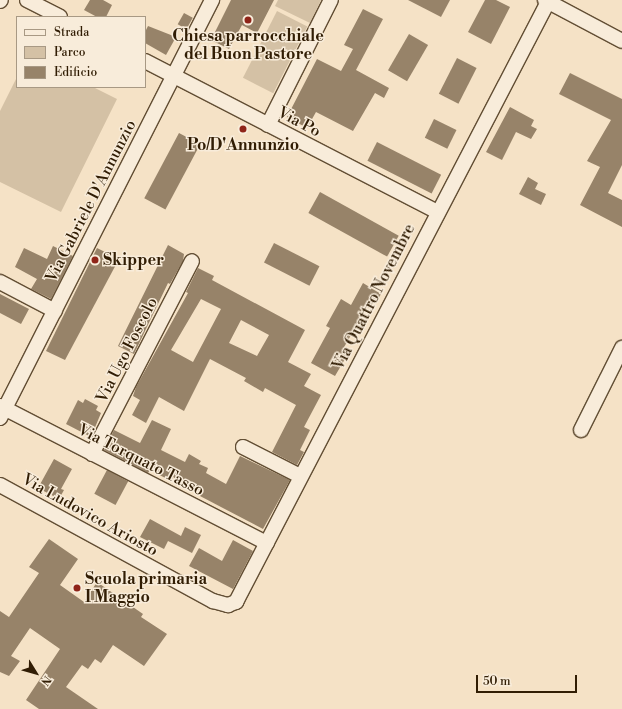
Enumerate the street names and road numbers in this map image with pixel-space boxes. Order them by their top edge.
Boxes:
street label: Via Po [274,103,324,141]
street label: Via Gabriele D'Annunzio [42,117,140,285]
street label: Via Quattro Novembre [329,221,419,373]
street label: Via Ugo Foscolo [92,294,162,406]
street label: Via Torquato Tasso [75,420,207,500]
street label: Via Ludovico Ariosto [19,470,161,560]

